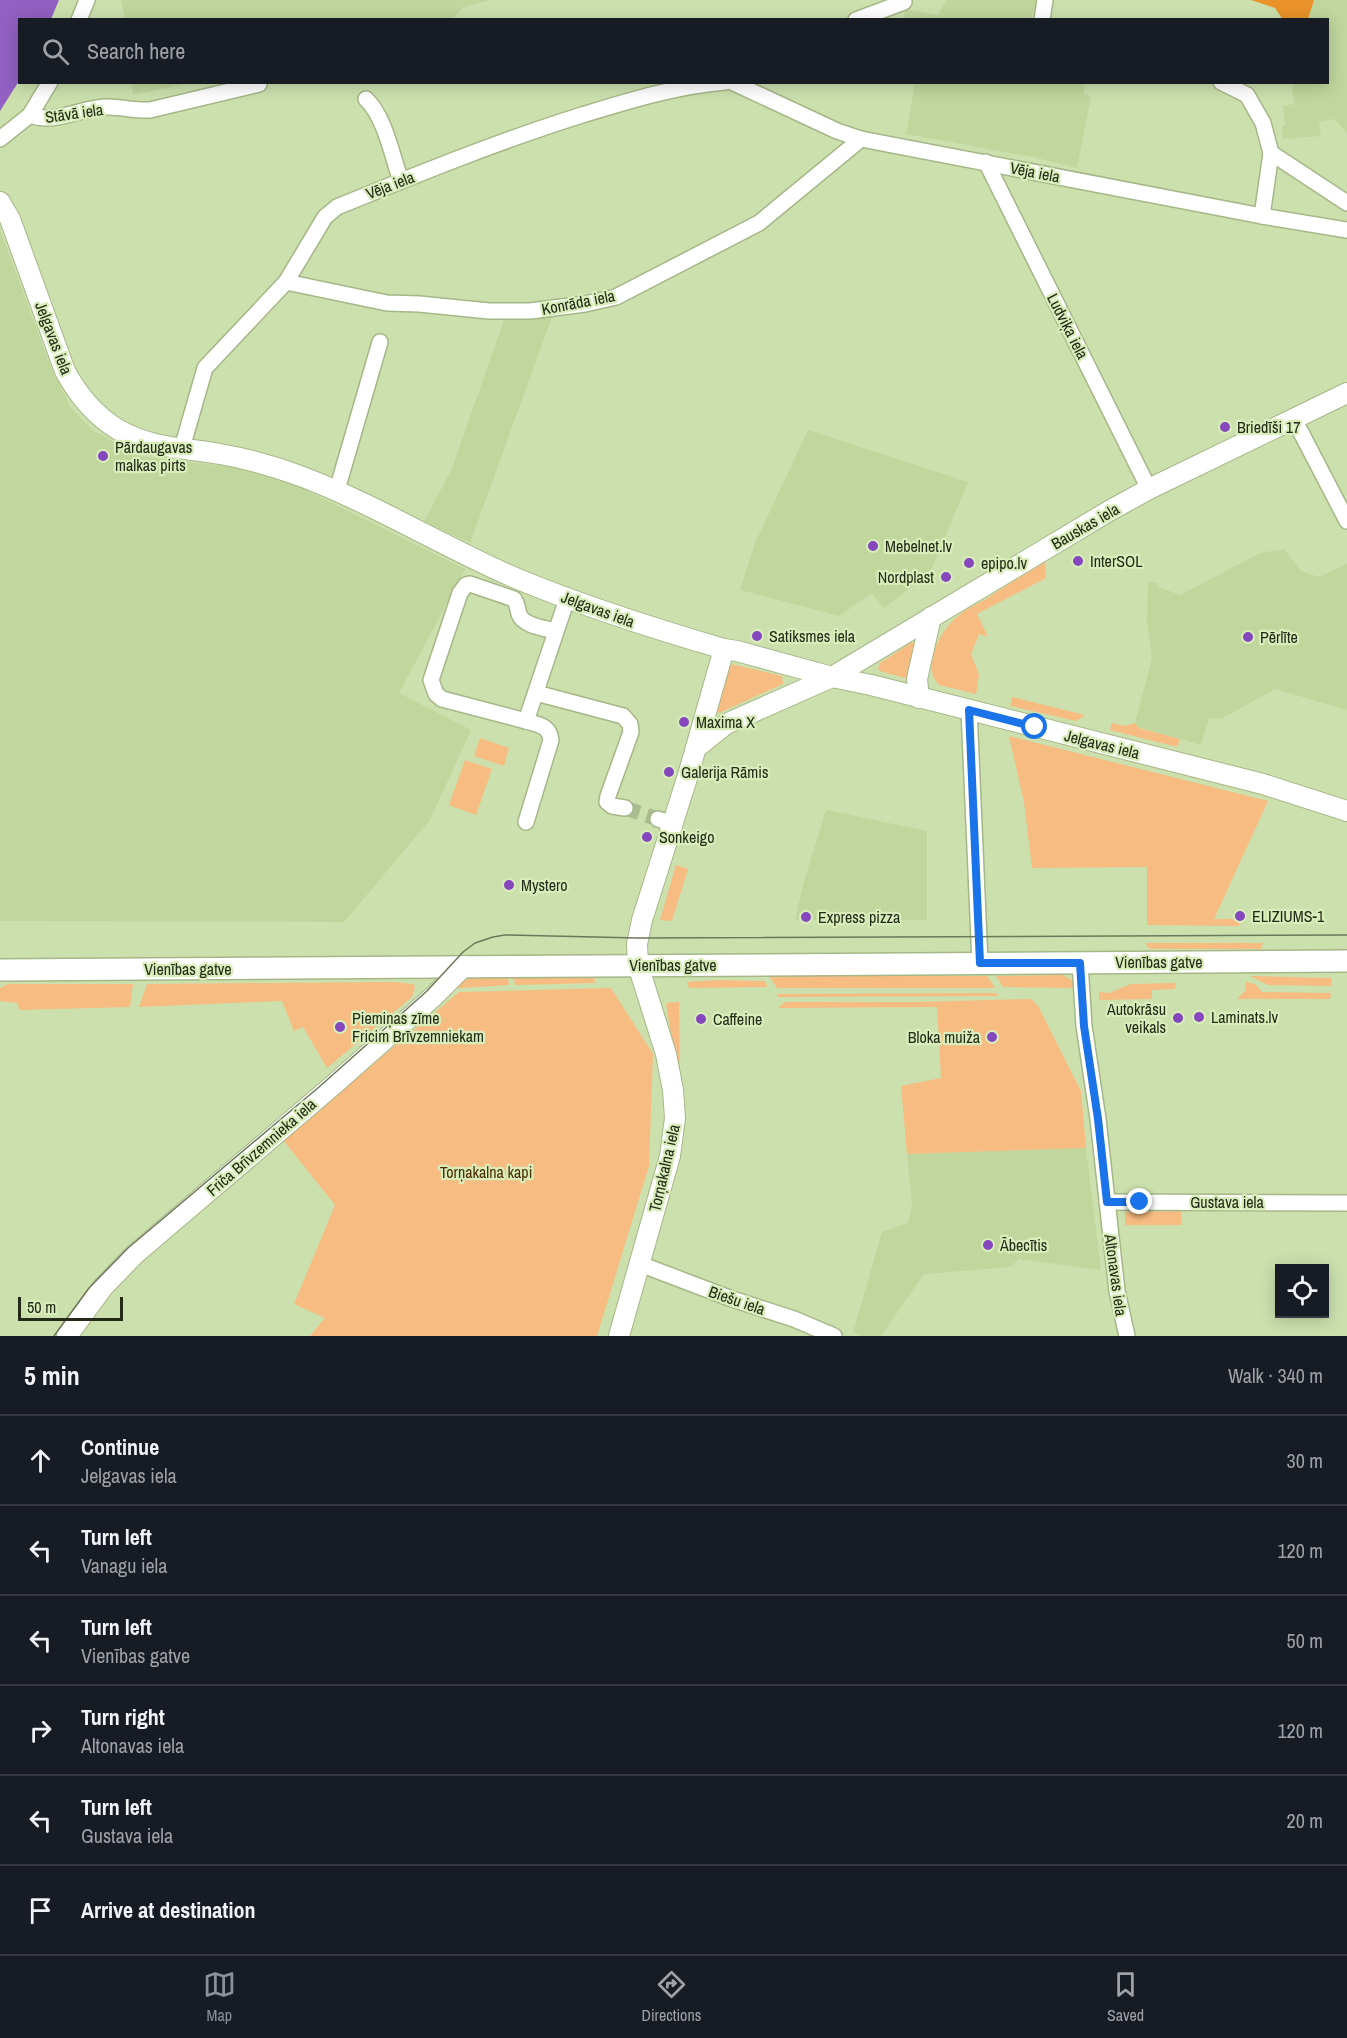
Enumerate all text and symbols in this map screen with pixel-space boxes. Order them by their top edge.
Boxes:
search box [18,18,1329,84]
icon: search [39,35,72,68]
text: Search here [87,36,185,66]
street label: Stāvā iela [44,98,105,128]
street label: Vēja iela [1008,156,1062,188]
street label: Vēja iela [363,165,418,204]
street label: Konrāda iela [539,284,617,320]
street label: Ludviķa iela [1042,289,1094,363]
street label: Jelgavas iela [30,298,78,378]
place label: Briedīši 17 [1237,416,1300,438]
marker: Briedīši 17 [1218,420,1232,434]
place label: Pārdaugavas malkas pirts [115,436,192,476]
marker: Pārdaugavas malkas pirts [96,449,110,463]
street label: Bauskas iela [1047,497,1124,554]
place label: Mebelnet.lv [885,535,953,557]
marker: Mebelnet.lv [866,539,880,553]
place label: InterSOL [1090,550,1143,572]
place label: epipo.lv [981,552,1027,574]
marker: InterSOL [1071,554,1085,568]
marker: epipo.lv [962,556,976,570]
place label: Nordplast [878,566,934,588]
marker: Nordplast [939,570,953,584]
street label: Jelgavas iela [558,586,638,633]
place label: Satiksmes iela [769,625,856,647]
place label: Pērlīte [1260,626,1298,648]
marker: Satiksmes iela [750,629,764,643]
marker: Pērlīte [1241,630,1255,644]
place label: Maxima X [696,711,755,733]
route start [1021,713,1047,739]
marker: Maxima X [677,715,691,729]
street label: Jelgavas iela [1062,724,1142,764]
place label: Galerija Rāmis [681,761,769,783]
marker: Galerija Rāmis [662,765,676,779]
place label: Sonkeigo [659,826,714,848]
marker: Sonkeigo [640,830,654,844]
place label: Mystero [521,874,568,896]
marker: Mystero [502,878,516,892]
place label: ELIZIUMS-1 [1252,905,1325,927]
place label: Express pizza [818,906,901,928]
marker: ELIZIUMS-1 [1233,909,1247,923]
marker: Express pizza [799,910,813,924]
street label: Vienības gatve [1115,951,1203,973]
street label: Vienības gatve [629,954,717,976]
street label: Vienības gatve [144,958,232,980]
place label: Autokrāsu veikals [1106,998,1166,1038]
place label: Laminats.lv [1211,1006,1279,1028]
place label: Piemiņas zīme Fricim Brīvzemniekam [352,1007,484,1047]
place label: Caffeine [713,1008,762,1030]
marker: Laminats.lv [1192,1010,1206,1024]
marker: Autokrāsu veikals [1171,1011,1185,1025]
marker: Caffeine [694,1012,708,1026]
marker: Piemiņas zīme Fricim Brīvzemniekam [333,1020,347,1034]
place label: Bloka muiža [908,1026,981,1048]
marker: Bloka muiža [985,1030,999,1044]
street label: Friča Brīvzemnieka iela [202,1093,321,1201]
street label: Torņakalna iela [643,1121,685,1214]
park label: Torņakalna kapi [440,1161,532,1183]
route end [1126,1188,1152,1214]
street label: Gustava iela [1190,1191,1265,1213]
street label: Altonavas iela [1099,1232,1133,1318]
place label: Ābecītis [999,1234,1047,1256]
marker: Ābecītis [981,1238,995,1252]
map controls [1275,1264,1329,1318]
button: locate [1275,1264,1329,1318]
street label: Biešu iela [706,1280,769,1320]
scale bar [18,1294,123,1322]
text: 50 m [27,1296,56,1318]
text: 5 min [24,1358,80,1393]
text: Walk · 340 m [1228,1362,1323,1389]
text: Continue [81,1432,159,1462]
icon: ahead [24,1444,57,1477]
text: 30 m [1287,1447,1323,1474]
text: Jelgavas iela [81,1462,177,1489]
text: Turn left [81,1522,152,1552]
icon: left [24,1534,57,1567]
text: 120 m [1277,1537,1323,1564]
text: Vanagu iela [81,1552,167,1579]
text: Turn left [81,1612,152,1642]
icon: left [24,1624,57,1657]
text: 50 m [1287,1627,1323,1654]
text: Vienības gatve [81,1642,190,1669]
text: Turn right [81,1702,165,1732]
icon: right [24,1714,57,1747]
text: 120 m [1277,1717,1323,1744]
text: Altonavas iela [81,1732,184,1759]
text: Turn left [81,1792,152,1822]
icon: left [24,1804,57,1837]
text: 20 m [1287,1807,1323,1834]
text: Gustava iela [81,1822,173,1849]
icon: arrive [24,1894,57,1927]
text: Arrive at destination [81,1895,255,1925]
tab: Map [203,1968,236,2026]
tab: Directions [641,1968,701,2026]
tab: Saved [1107,1968,1144,2026]

